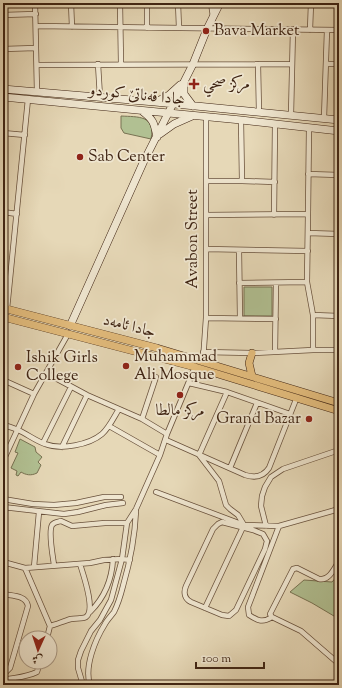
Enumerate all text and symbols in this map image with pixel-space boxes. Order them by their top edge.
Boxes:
place label: Bava Market [214,20,300,43]
marker: Bava Market [201,26,211,36]
place label: مركز صحي [203,73,250,98]
marker: مركز صحي [188,78,200,90]
street label: جادا قەناتێ کوردو [86,79,186,112]
place label: Sab Center [88,146,165,169]
marker: Sab Center [75,152,85,162]
street label: Avabon Street [182,189,205,289]
street label: جادا ئامەد [100,309,158,345]
place label: Muhammad Ali Mosque [134,346,217,387]
place label: Ishik Girls College [26,347,98,388]
marker: Muhammad Ali Mosque [121,361,131,371]
marker: Ishik Girls College [13,362,23,372]
marker: مركز مالطا [175,390,185,400]
place label: مركز مالطا [156,400,204,423]
place label: Grand Bazar [216,408,301,431]
marker: Grand Bazar [304,414,314,424]
north arrow [18,630,58,670]
scale bar [196,644,264,670]
text: 100 m [202,650,231,668]
text: ش [32,651,43,667]

